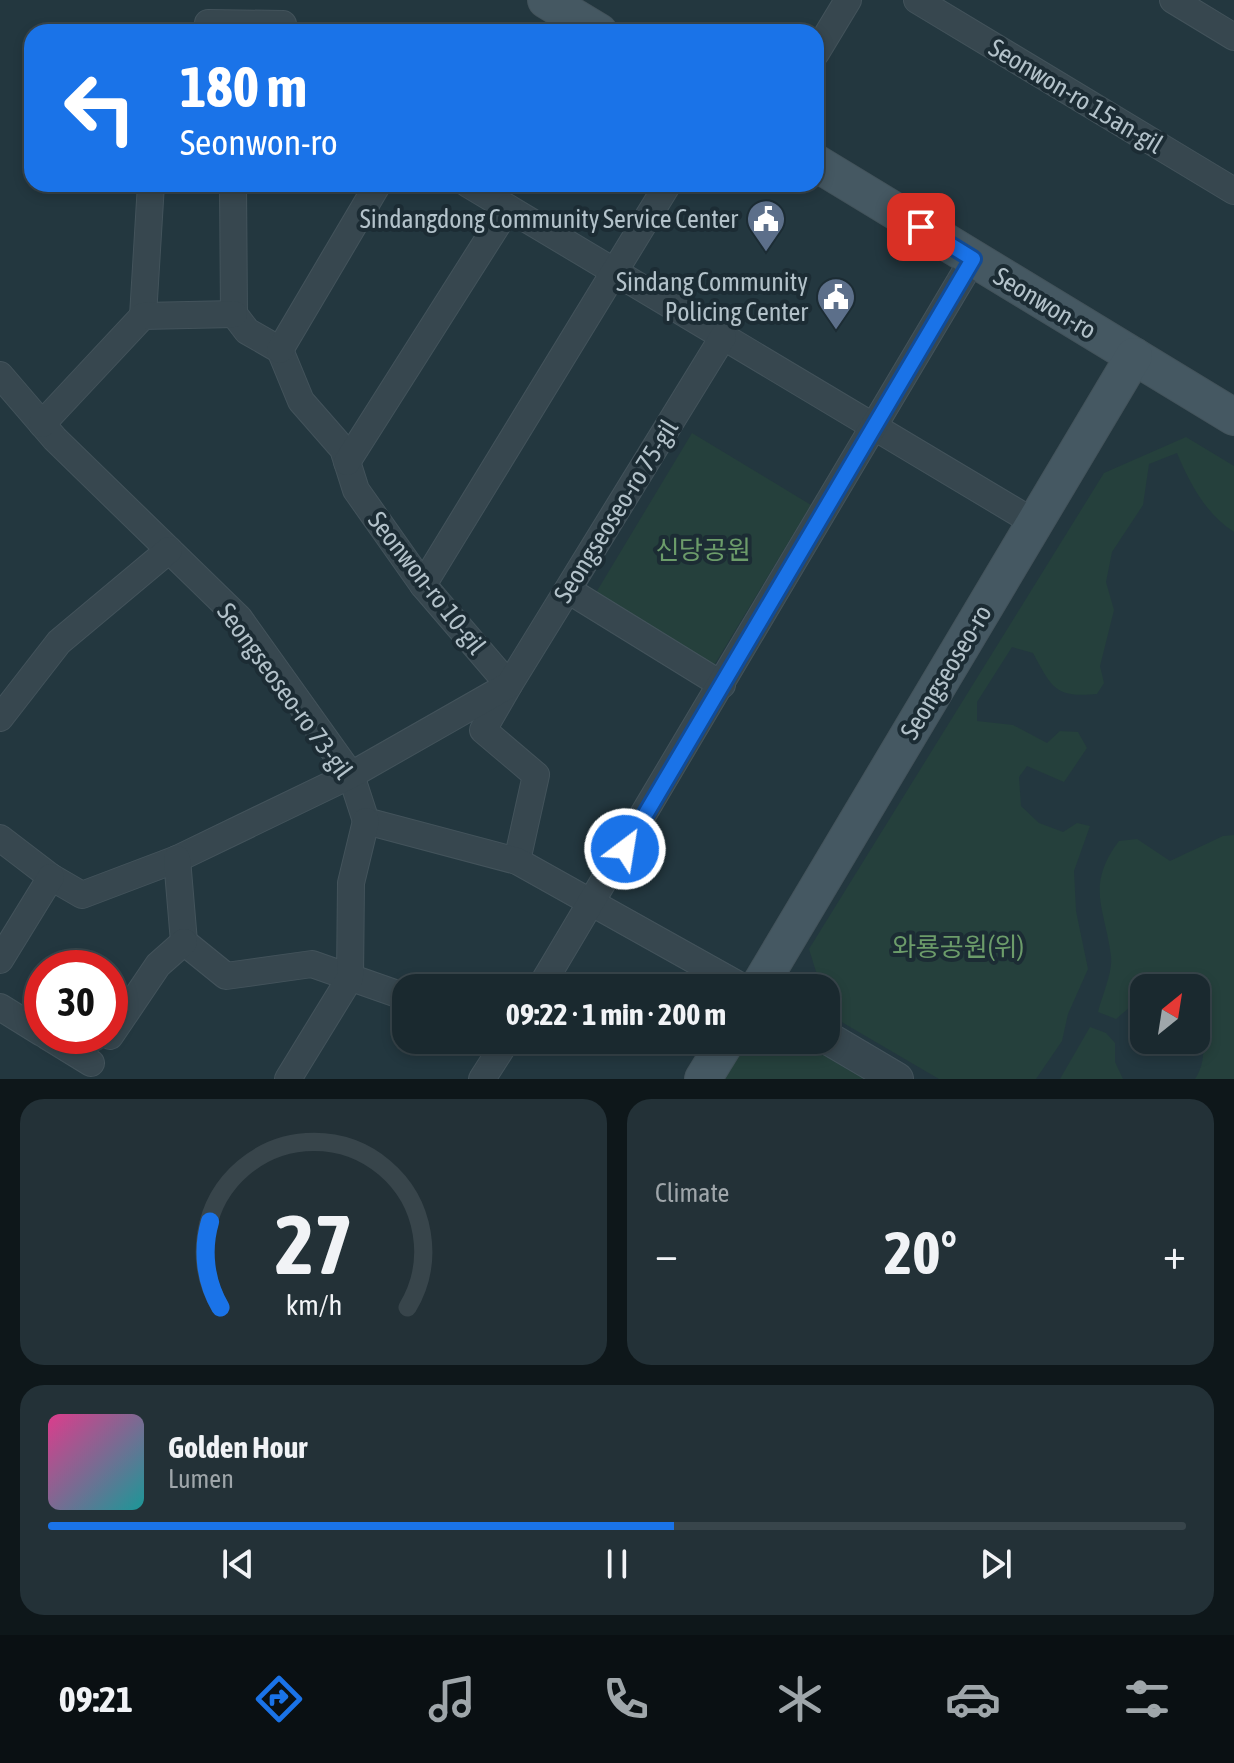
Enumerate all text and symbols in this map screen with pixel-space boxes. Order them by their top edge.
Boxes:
street label: Seonwon-ro 15an-gil [984,32,1168,160]
text: 180 m [180,55,307,119]
icon: left [48,56,152,160]
text: Seonwon-ro [180,121,338,163]
pin [887,193,955,261]
public building icon: Sindangdong Community Service Center [745,198,787,253]
place label: Sindangdong Community Service Center [360,204,738,234]
icon: arrive [899,205,943,249]
street label: Seonwon-ro [988,261,1102,345]
place label: Sindang Community Policing Center [616,267,808,327]
public building icon: Sindang Community Policing Center [815,276,857,331]
street label: Seongseoseo-ro 75-gil [548,414,684,608]
street label: Seonwon-ro 10-gil [362,506,492,660]
park label: 신당공원 [655,535,751,565]
street label: Seongseoseo-ro 73-gil [211,597,359,785]
street label: Seongseoseo-ro [894,599,998,745]
position arrow [583,807,667,891]
park label: 와룡공원(위) [892,932,1024,962]
speed limit sign: 30 [24,950,128,1054]
north arrow [1130,974,1210,1054]
map controls [1130,974,1210,1054]
text: 09:22 · 1 min · 200 m [506,997,726,1031]
text: Climate [655,1178,729,1208]
text: 27 [274,1196,353,1292]
text: 20° [884,1218,957,1287]
text: − [655,1228,678,1278]
text: + [1163,1228,1186,1278]
text: km/h [285,1288,342,1321]
text: Golden Hour [168,1430,307,1464]
text: Lumen [168,1464,234,1494]
icon: previous [216,1542,260,1586]
icon: pause [595,1542,639,1586]
icon: next [974,1542,1018,1586]
icon: directions [251,1671,307,1727]
icon: music [424,1671,480,1727]
icon: phone [598,1671,654,1727]
icon: climate [772,1671,828,1727]
icon: car [945,1671,1001,1727]
icon: filters [1119,1671,1175,1727]
text: 09:21 [59,1678,133,1720]

